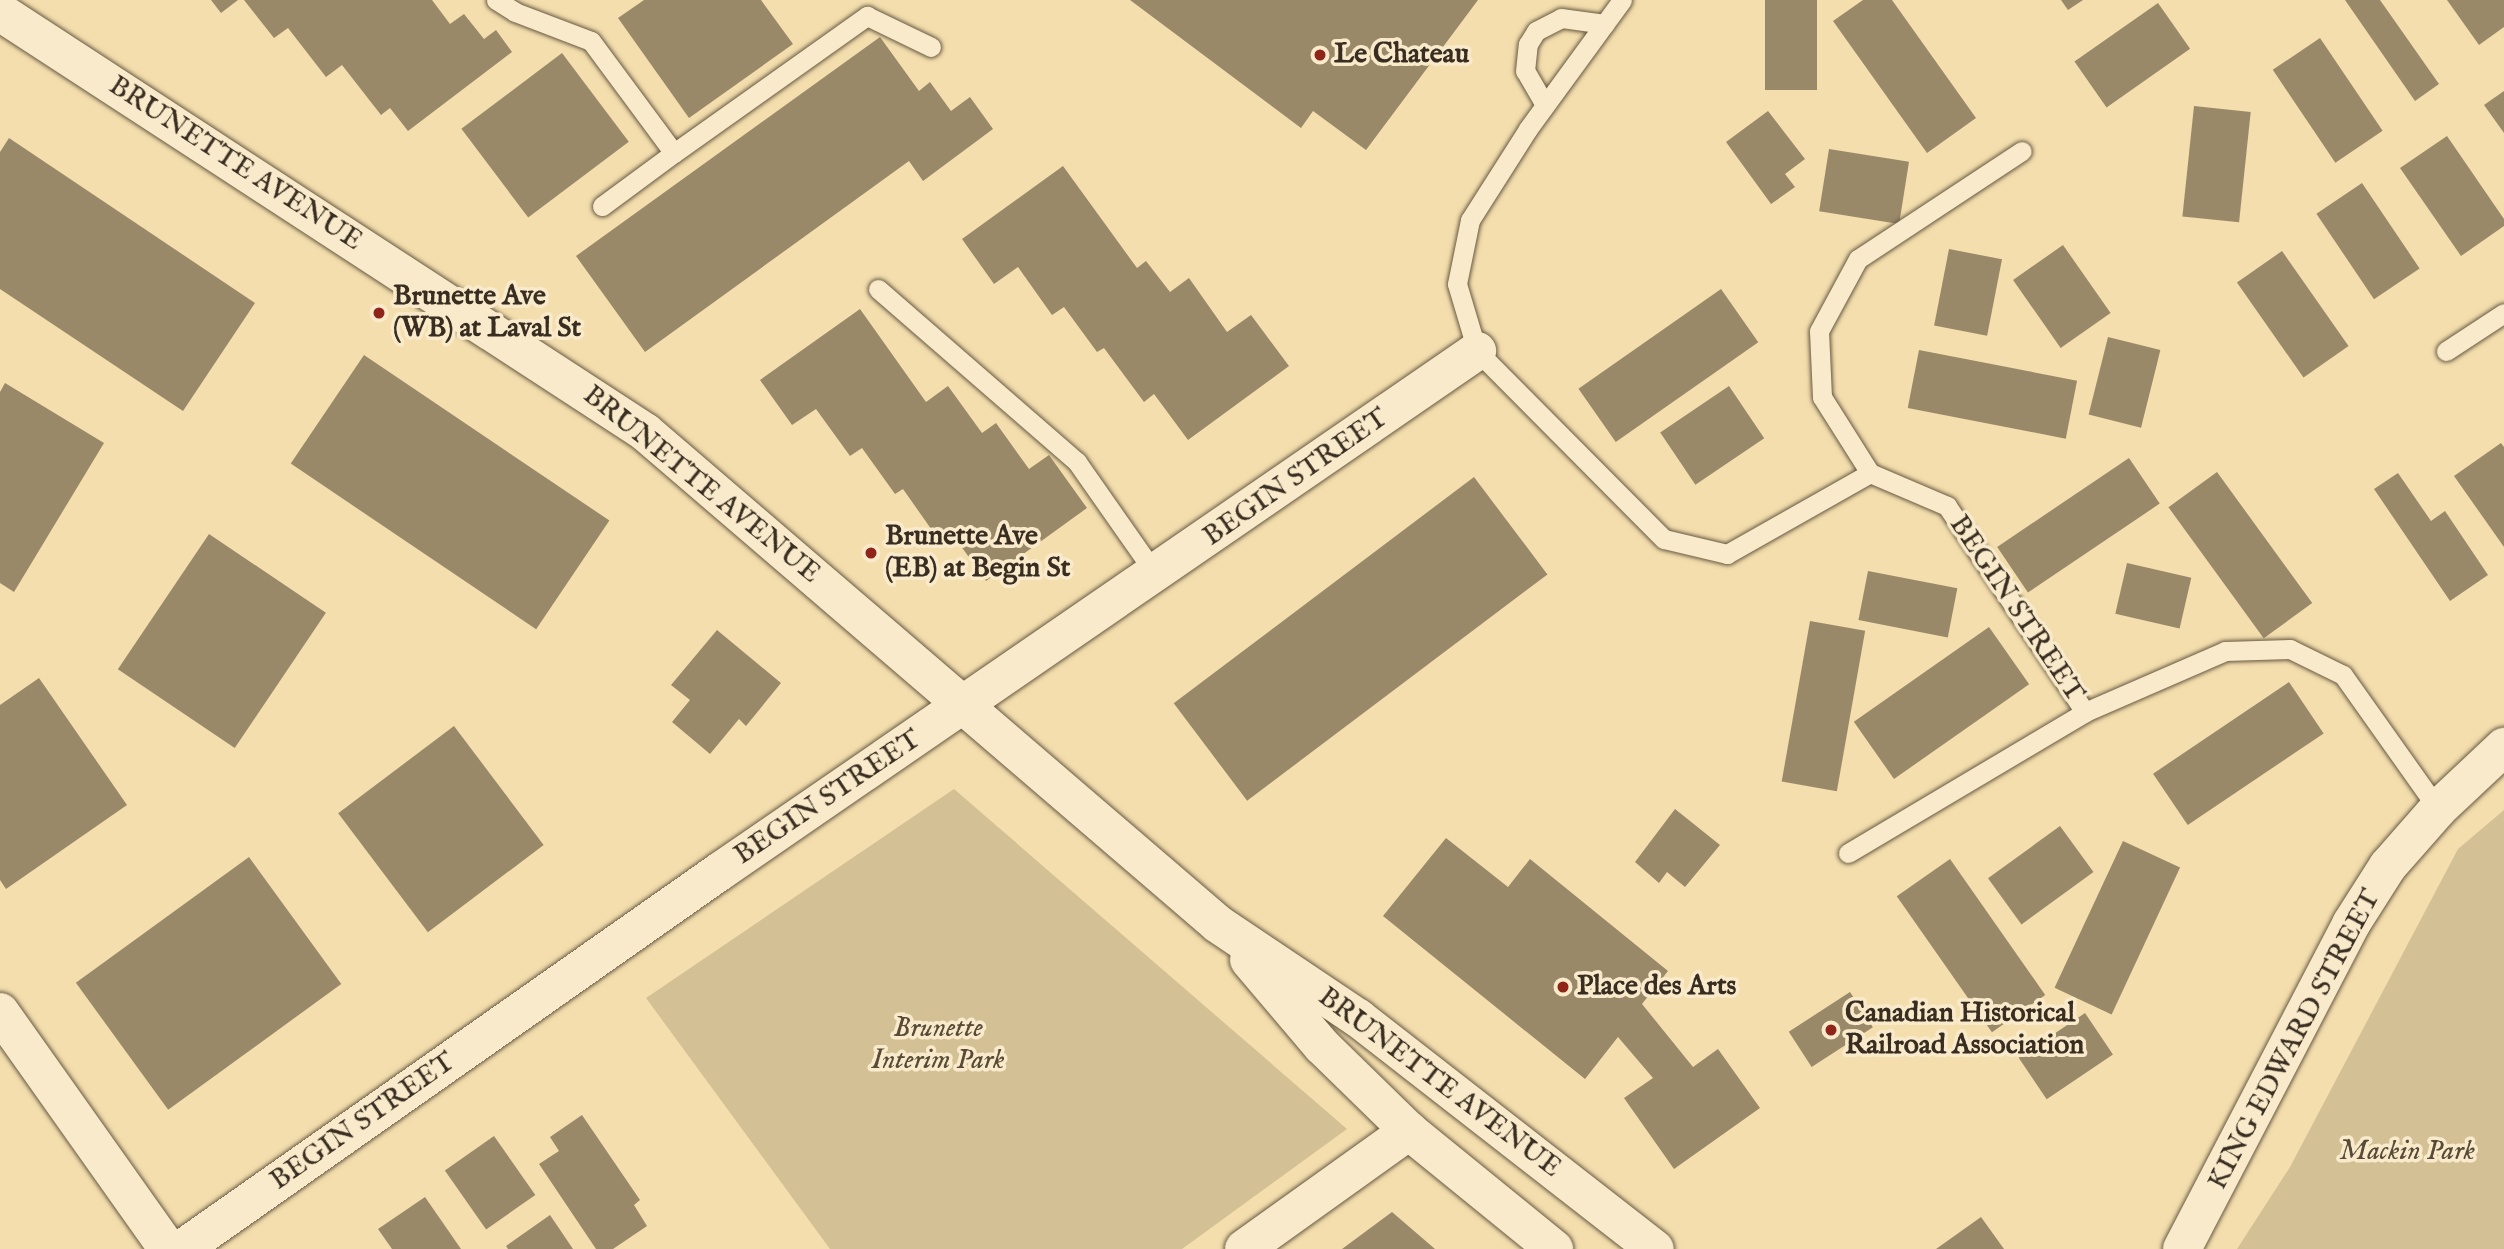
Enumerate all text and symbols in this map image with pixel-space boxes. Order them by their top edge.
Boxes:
place label: Le Chateau [1334,38,1469,72]
marker: Le Chateau [1312,47,1328,63]
street label: BRUNETTE AVENUE [102,69,368,259]
place label: Brunette Ave (WB) at Laval St [393,280,581,346]
marker: Brunette Ave (WB) at Laval St [371,305,387,321]
street label: BRUNETTE AVENUE [576,379,826,591]
street label: BEGIN STREET [1197,402,1395,554]
street label: BEGIN STREET [1941,509,2091,709]
place label: Brunette Ave (EB) at Begin St [885,520,1070,586]
marker: Brunette Ave (EB) at Begin St [863,545,879,561]
street label: BEGIN STREET [728,723,928,873]
street label: KING EDWARD STREET [2201,884,2389,1196]
place label: Place des Arts [1577,970,1736,1004]
marker: Place des Arts [1555,979,1571,995]
street label: BRUNETTE AVENUE [1311,981,1567,1185]
place label: Canadian Historical Railroad Association [1845,997,2084,1063]
park label: Brunette Interim Park [871,1012,1005,1078]
marker: Canadian Historical Railroad Association [1823,1022,1839,1038]
street label: BEGIN STREET [264,1046,462,1198]
park label: Mackin Park [2339,1135,2475,1169]

